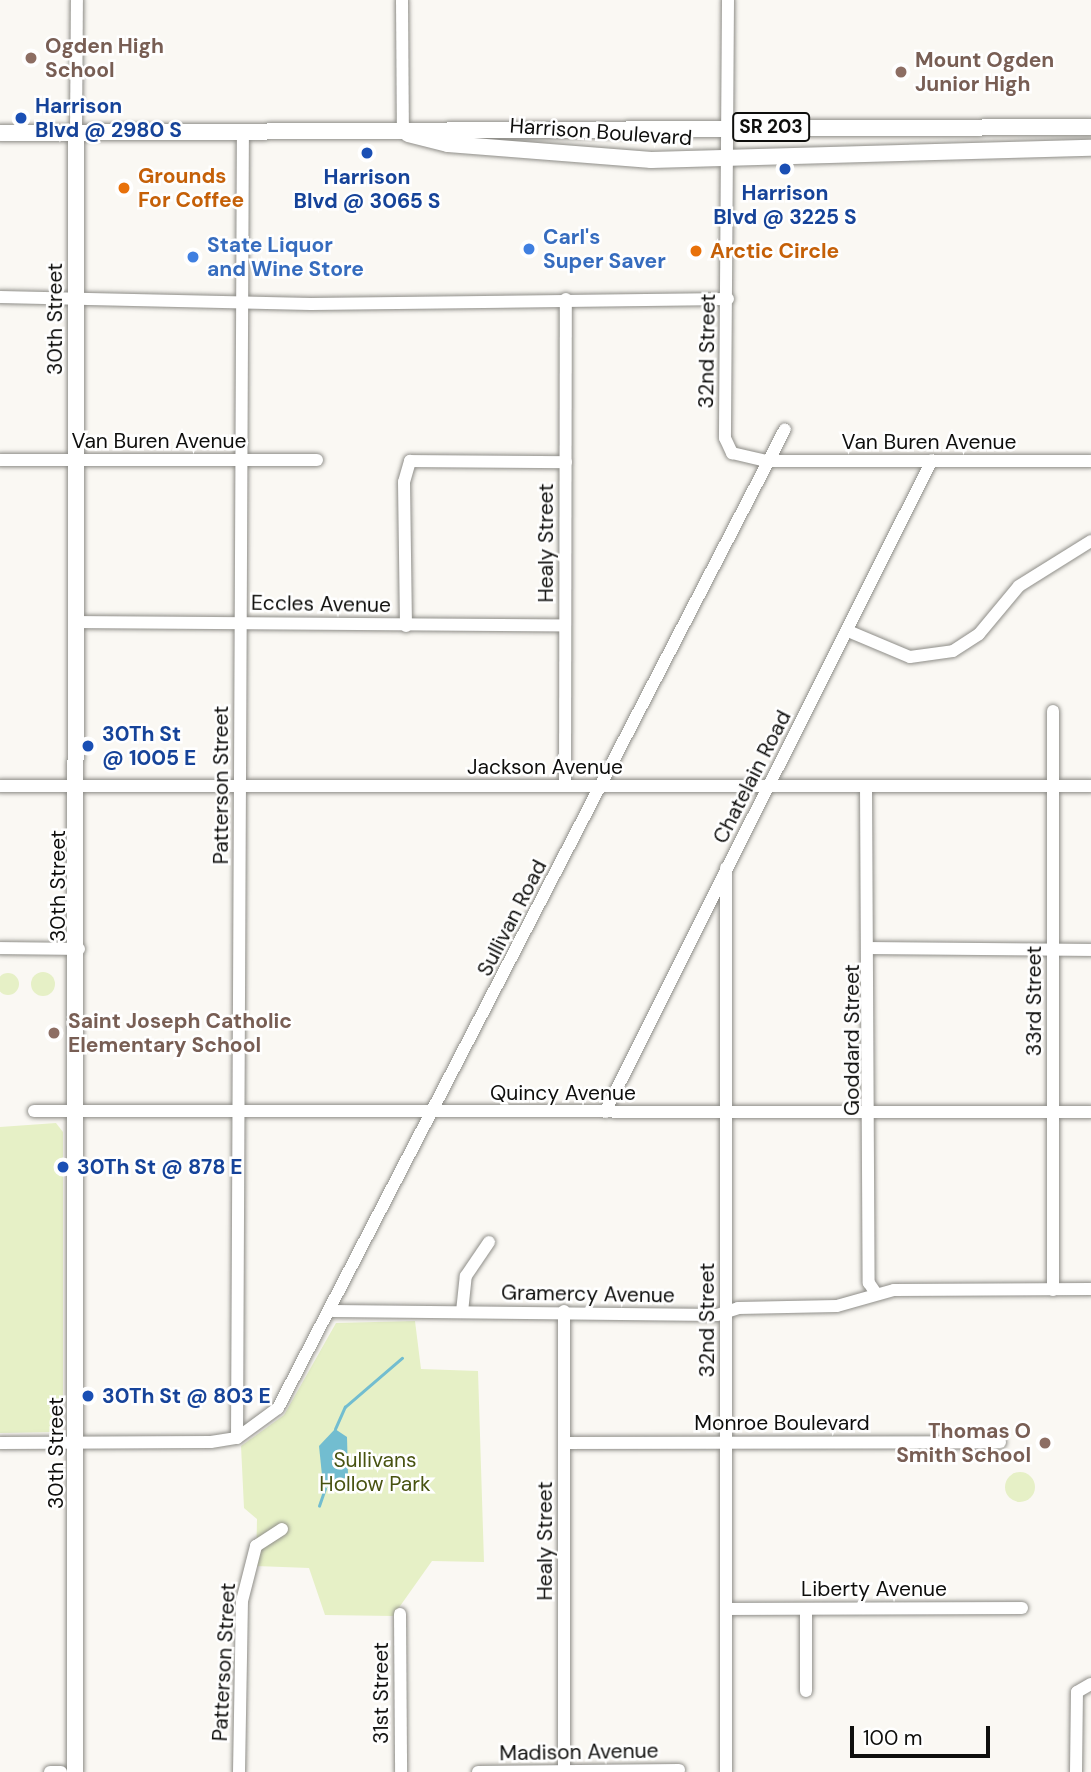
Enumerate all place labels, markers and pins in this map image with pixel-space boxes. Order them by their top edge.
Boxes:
place label: Ogden High School [45,33,164,83]
place label: Mount Ogden Junior High [915,47,1054,97]
marker: Ogden High School [23,50,39,66]
marker: Mount Ogden Junior High [893,64,909,80]
place label: Harrison Blvd @ 2980 S [35,93,182,143]
marker: Harrison Blvd @ 2980 S [13,110,29,126]
marker: Harrison Blvd @ 3065 S [359,145,375,161]
marker: Harrison Blvd @ 3225 S [777,161,793,177]
place label: Grounds For Coffee [138,163,244,213]
place label: Harrison Blvd @ 3065 S [294,164,440,214]
marker: Grounds For Coffee [116,180,132,196]
place label: Harrison Blvd @ 3225 S [713,180,857,230]
place label: Carl's Super Saver [543,224,666,274]
place label: State Liquor and Wine Store [207,232,364,282]
place label: Arctic Circle [710,238,839,264]
marker: Carl's Super Saver [521,241,537,257]
marker: Arctic Circle [688,243,704,259]
marker: State Liquor and Wine Store [185,249,201,265]
place label: 30Th St @ 1005 E [102,721,196,771]
marker: 30Th St @ 1005 E [80,738,96,754]
place label: Saint Joseph Catholic Elementary School [68,1008,292,1058]
marker: Saint Joseph Catholic Elementary School [46,1025,62,1041]
place label: 30Th St @ 878 E [77,1154,243,1180]
marker: 30Th St @ 878 E [55,1159,71,1175]
place label: 30Th St @ 803 E [102,1383,271,1409]
marker: 30Th St @ 803 E [80,1388,96,1404]
place label: Thomas O Smith School [896,1418,1031,1468]
marker: Thomas O Smith School [1037,1435,1053,1451]

